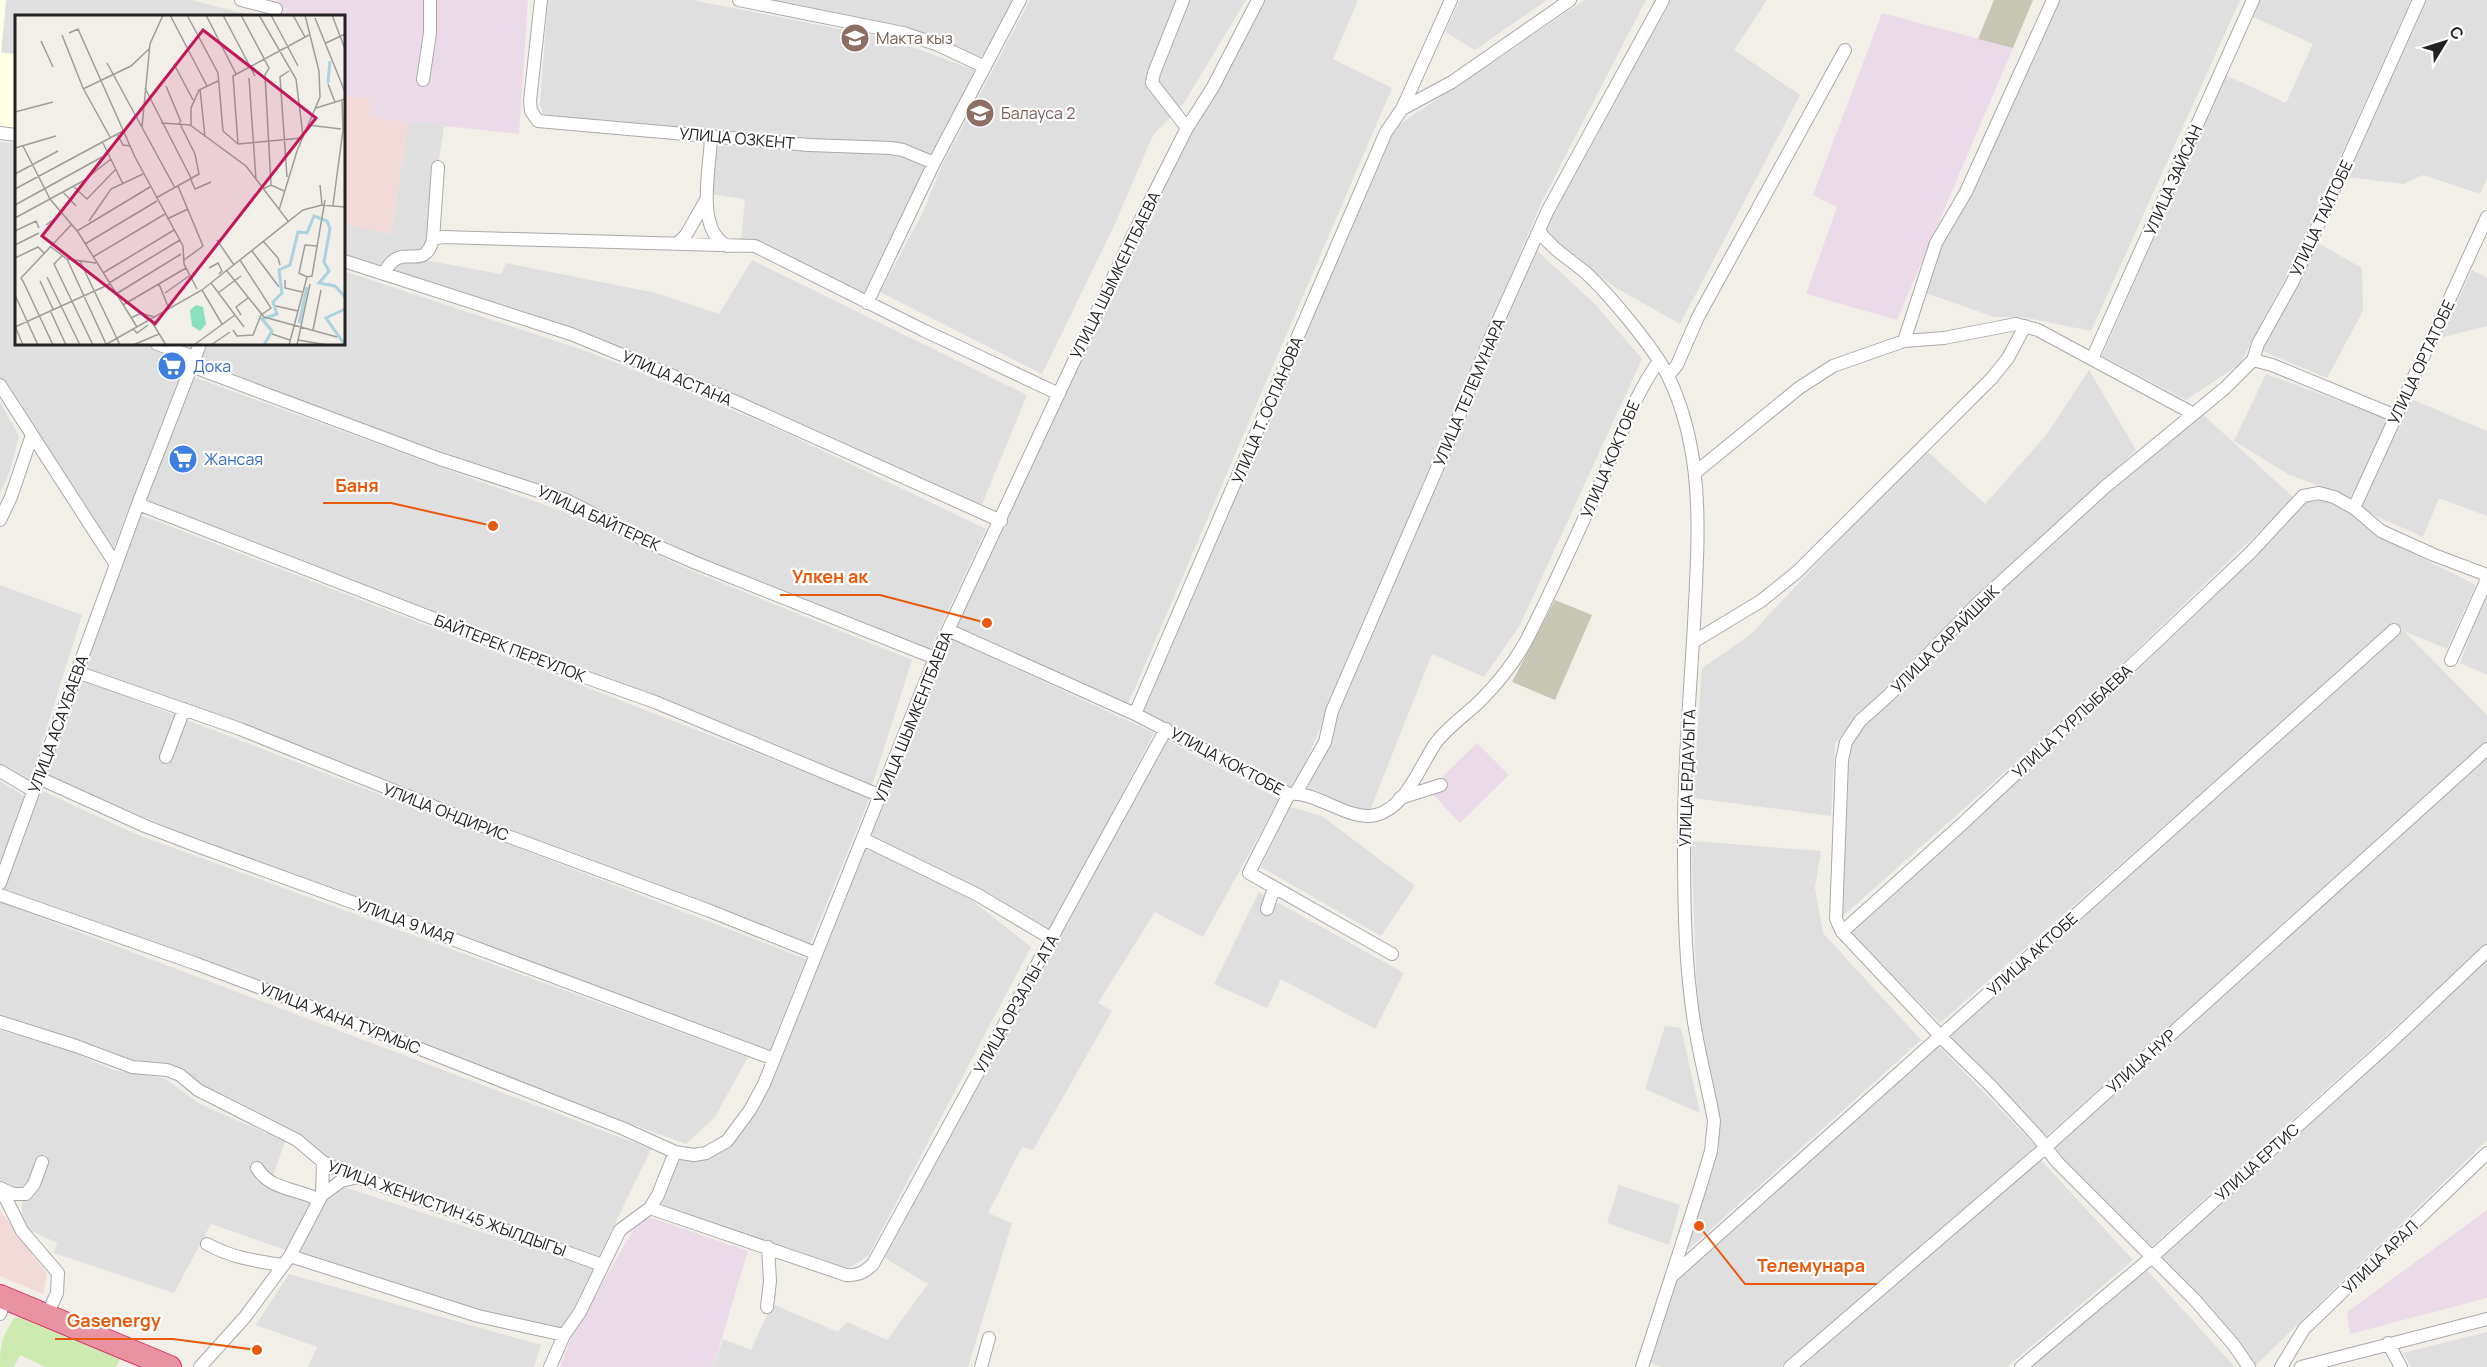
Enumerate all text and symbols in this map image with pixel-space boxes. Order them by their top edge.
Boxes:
north arrow [2415,12,2475,72]
inset map [15,15,345,345]
text: С [2445,21,2469,44]
school or university icon: Макта кыз [839,22,871,54]
place label: Макта кыз [876,27,953,49]
school or university icon: Балауса 2 [964,97,996,129]
place label: Балауса 2 [1001,102,1075,124]
street label: УЛИЦА ЗАЙСАН [2139,121,2207,239]
street label: УЛИЦА ОЗКЕНТ [678,122,796,154]
street label: УЛИЦА ТАЙТОБЕ [2284,156,2358,280]
street label: УЛИЦА ШЫМКЕНТБАЕВА [1065,187,1165,363]
street label: УЛИЦА ОРТАТОБЕ [2382,296,2460,428]
street label: УЛИЦА ТЕЛЕМУНАРА [1428,315,1510,469]
street label: УЛИЦА Т. ОСПАНОВА [1226,333,1308,487]
street label: УЛИЦА АСТАНА [619,345,735,411]
supermarket icon: Дока [156,350,188,382]
place label: Дока [193,355,231,377]
street label: УЛИЦА КОКТОБЕ [1575,397,1645,521]
supermarket icon: Жансая [167,443,199,475]
place label: Жансая [204,448,263,470]
callout: Баня [323,467,391,503]
text: Баня [335,473,379,497]
street label: УЛИЦА БАЙТЕРЕК [534,480,664,556]
callout: Улкен ак [780,559,880,595]
text: Улкен ак [792,564,869,588]
street label: УЛИЦА САРАЙШЫК [1886,580,2004,698]
street label: БАЙТЕРЕК ПЕРЕУЛОК [431,609,589,687]
street label: УЛИЦА ШЫМКЕНТБАЕВА [868,628,958,806]
street label: УЛИЦА АСАУБАЕВА [23,652,93,796]
street label: УЛИЦА ТУРЛЫБАЕВА [2007,659,2137,783]
street label: УЛИЦА ЕРДАУЫТА [1674,709,1700,847]
street label: УЛИЦА КОКТОБЕ [1166,722,1288,800]
street label: УЛИЦА ОНДИРИС [380,778,512,846]
street label: УЛИЦА 9 МАЯ [353,893,457,949]
street label: УЛИЦА АКТОБЕ [1982,907,2082,1001]
street label: УЛИЦА ОРЗАЛЫ-АТА [968,930,1064,1078]
street label: УЛИЦА ЖАНА ТУРМЫС [256,977,424,1059]
street label: УЛИЦА НУР [2102,1024,2181,1098]
street label: УЛИЦА ЕРТИС [2210,1118,2304,1206]
street label: УЛИЦА ЖЕНИСТИН 45 ЖЫЛДЫГЫ [325,1154,569,1262]
street label: УЛИЦА АРАЛ [2337,1215,2423,1299]
callout: Телемунара [1745,1248,1877,1284]
text: Телемунара [1757,1253,1865,1277]
callout: Gasenergy [55,1303,173,1339]
text: Gasenergy [67,1308,161,1332]

